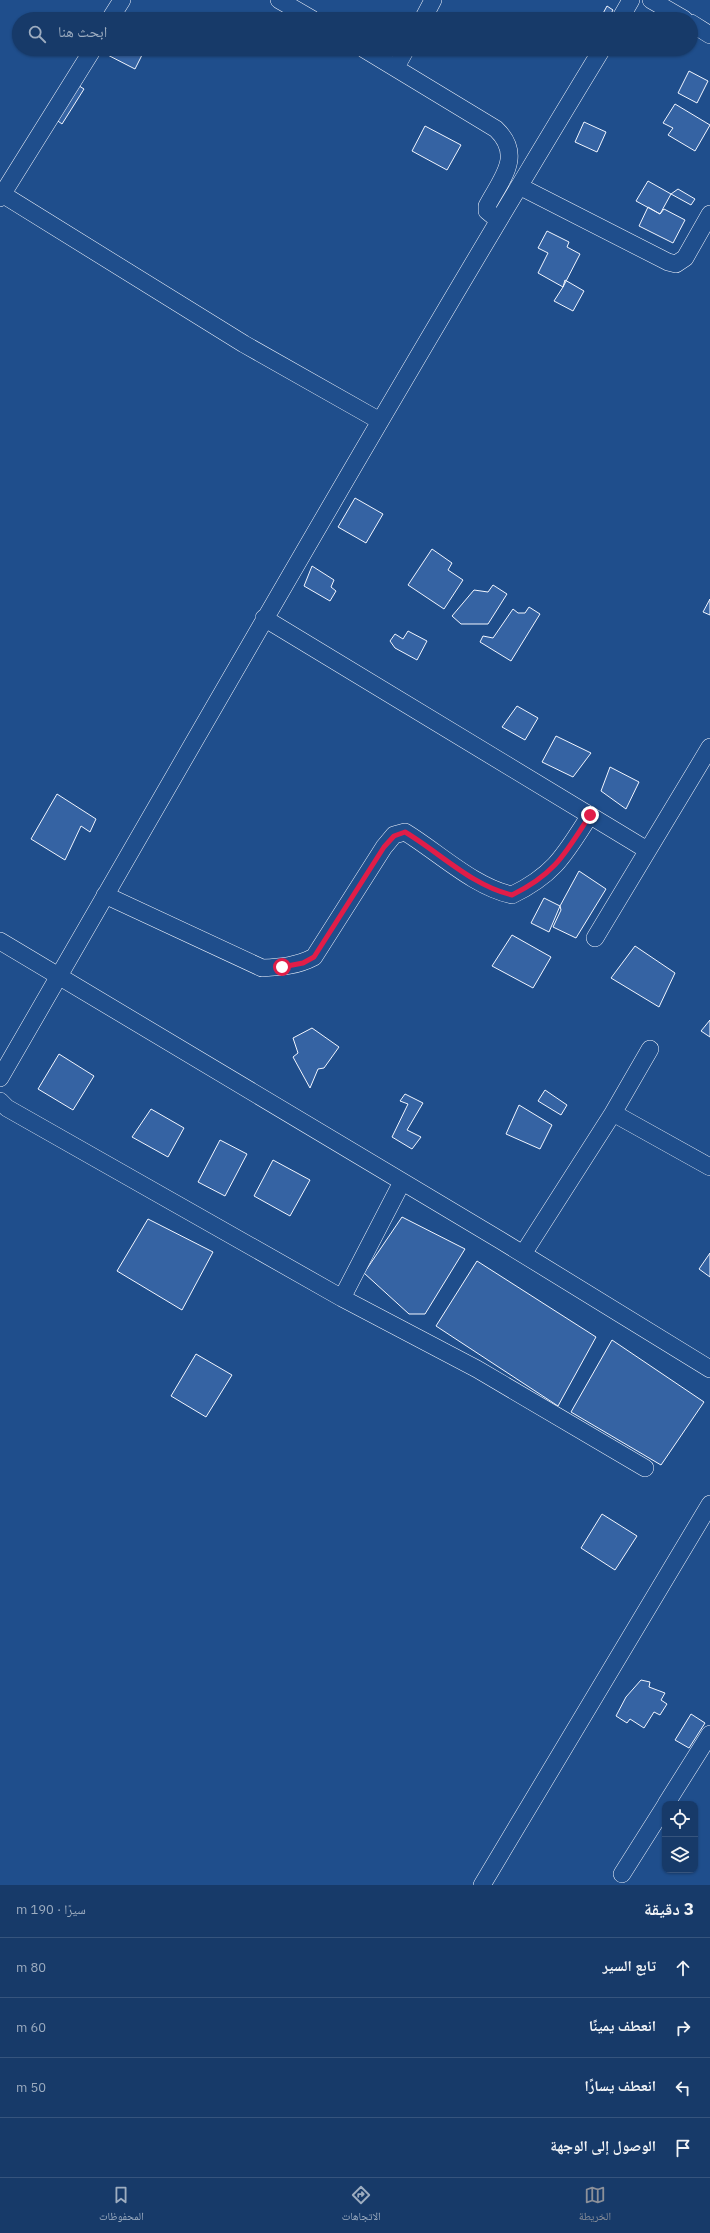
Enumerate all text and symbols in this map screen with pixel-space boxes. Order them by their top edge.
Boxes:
search box [12,12,698,56]
text: ابحث هنا [58,22,107,41]
icon: search [26,23,48,45]
route end [581,806,599,824]
route start [273,958,291,976]
map controls [662,1801,698,1873]
button: locate [662,1801,698,1837]
button: layers [662,1837,698,1873]
text: 3 دقيقة [644,1898,694,1920]
text: سيرًا · 190 m [16,1901,86,1918]
text: تابع السير [602,1956,656,1975]
icon: ahead [672,1957,694,1979]
text: 80 m [16,1959,46,1976]
text: انعطف يمينًا [589,2016,656,2035]
icon: right [672,2017,694,2039]
text: 60 m [16,2019,46,2036]
text: انعطف يسارًا [584,2076,656,2095]
icon: left [672,2077,694,2099]
text: 50 m [16,2079,46,2096]
text: الوصول إلى الوجهة [550,2136,656,2155]
icon: arrive [672,2137,694,2159]
tab: المحفوظات [99,2184,144,2227]
tab: الاتجاهات [342,2184,381,2227]
tab: الخريطة [579,2184,611,2227]

